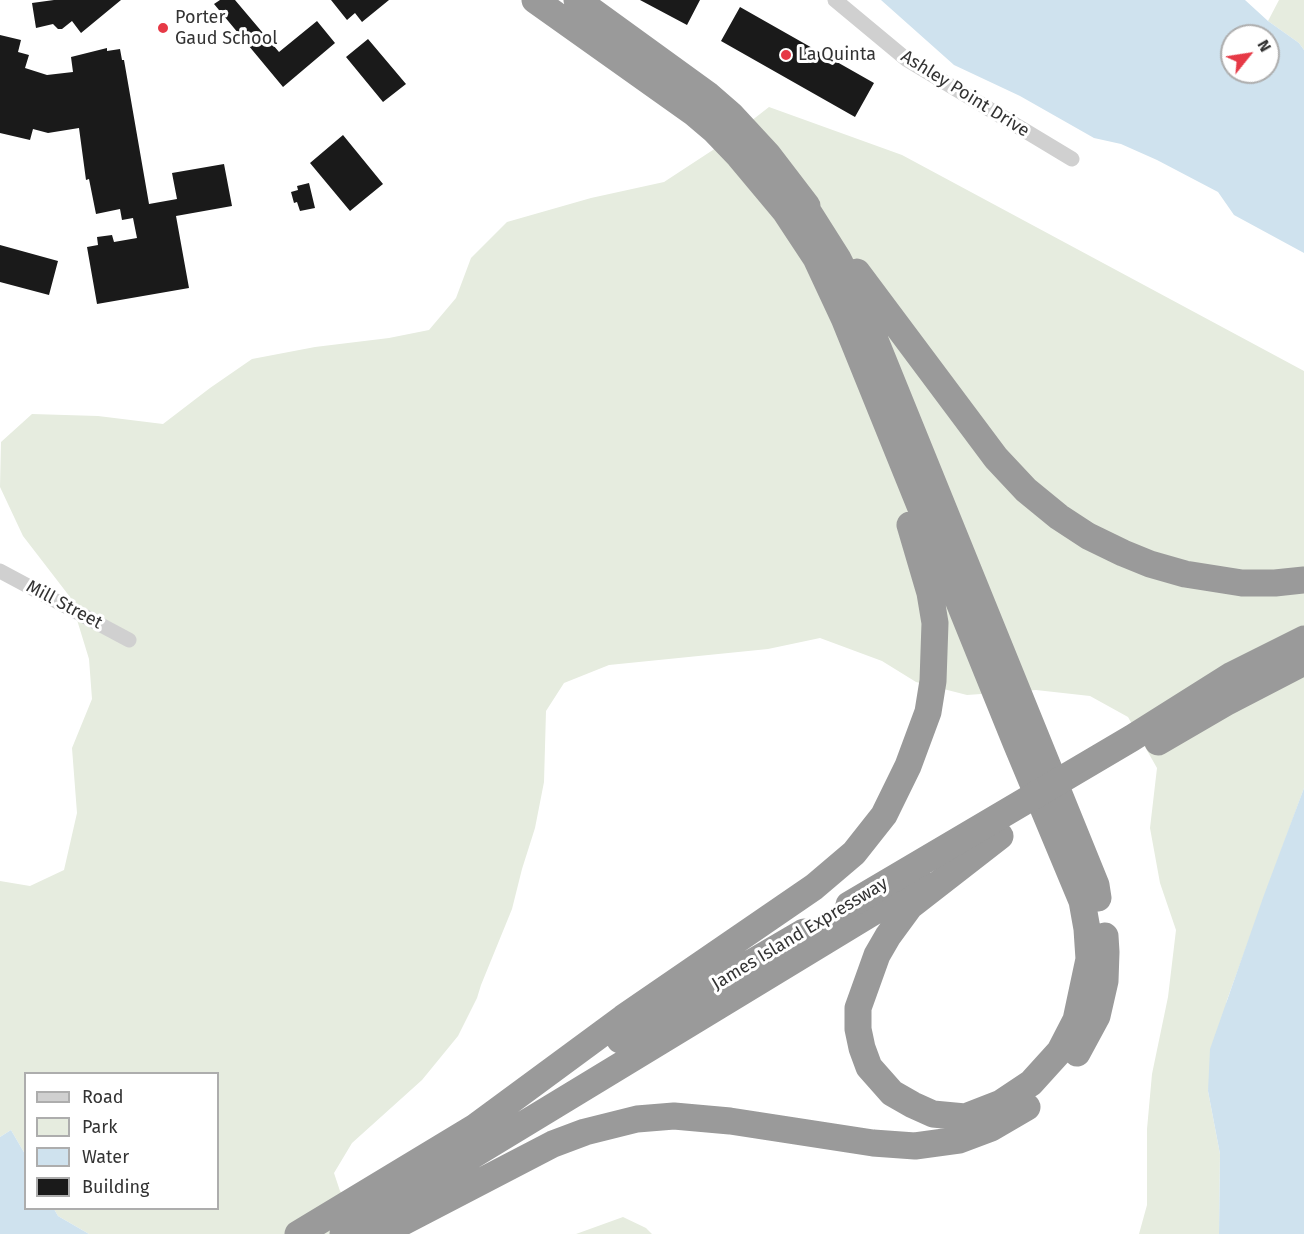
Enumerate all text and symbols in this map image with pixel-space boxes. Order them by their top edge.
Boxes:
place label: Porter Gaud School [175,7,277,50]
marker: Porter Gaud School [156,21,170,35]
north arrow [1220,24,1280,84]
text: N [1253,36,1275,55]
place label: La Quinta [798,44,876,66]
street label: Ashley Point Drive [897,46,1033,142]
marker: La Quinta [779,48,793,62]
street label: Mill Street [22,576,106,634]
street label: James Island Expressway [708,873,892,995]
legend [24,1072,219,1210]
text: Road [82,1086,124,1108]
text: Park [82,1116,117,1138]
text: Water [82,1146,129,1168]
text: Building [82,1176,149,1198]

